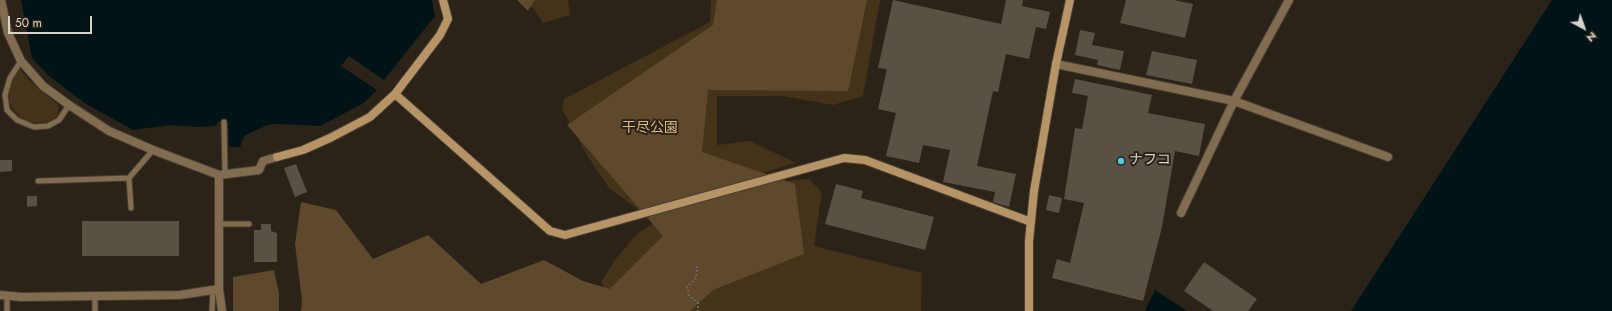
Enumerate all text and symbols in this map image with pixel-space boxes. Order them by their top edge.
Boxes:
scale bar [10,8,94,34]
north arrow [1564,8,1604,48]
text: 50 m [15,14,42,32]
text: N [1583,28,1600,46]
park label: 干尽公園 [622,121,678,137]
place label: ナフコ [1129,153,1171,169]
marker: ナフコ [1116,156,1126,166]

